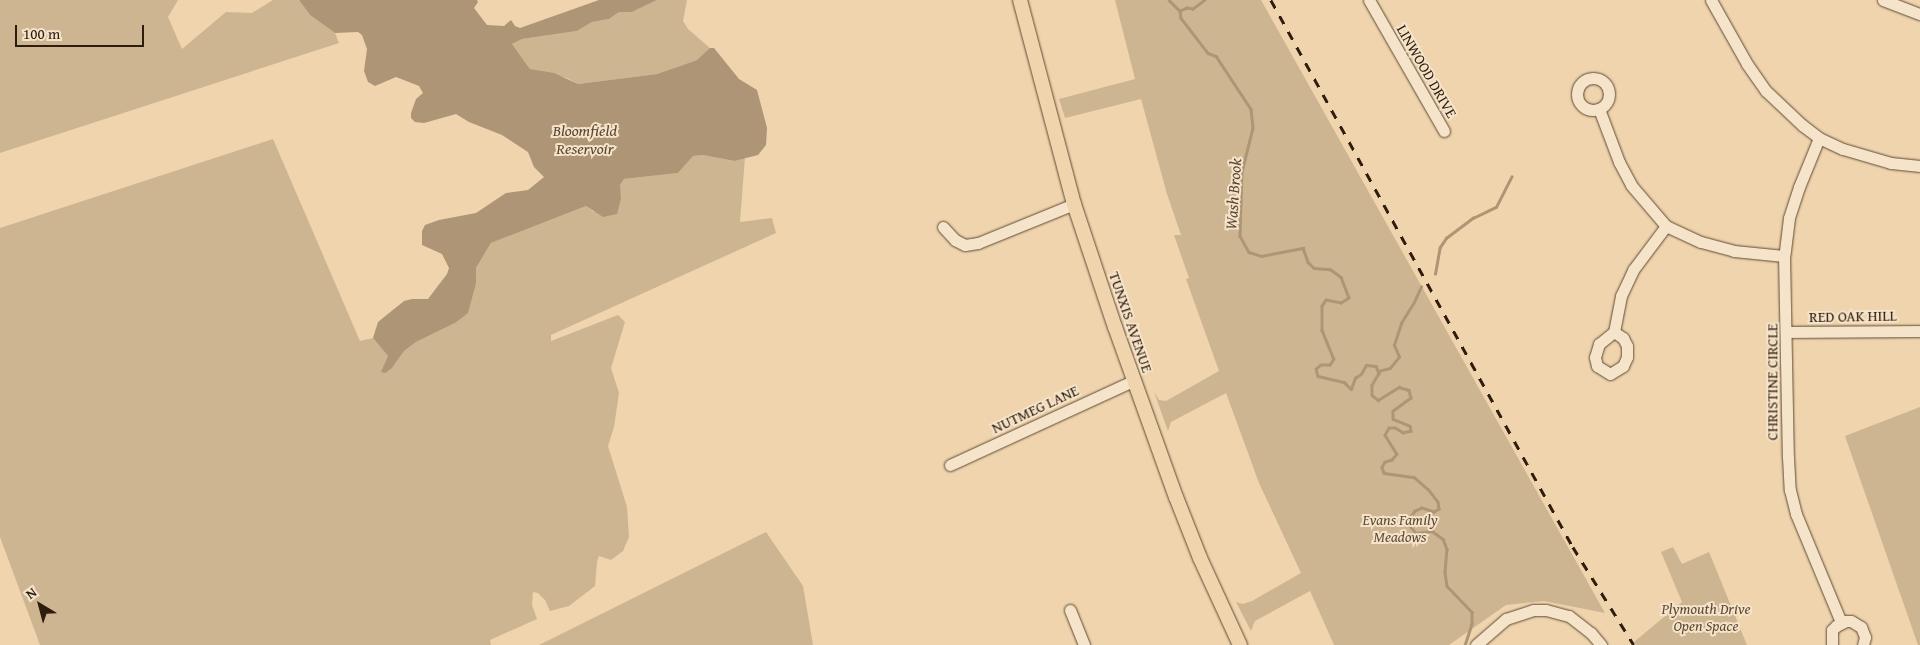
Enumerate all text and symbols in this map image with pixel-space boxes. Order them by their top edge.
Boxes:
scale bar [18,15,146,47]
street label: LINWOOD DRIVE [1393,21,1461,121]
text: 100 m [23,23,60,44]
water label: Bloomfield Reservoir [553,120,617,158]
water label: Wash Brook [1221,158,1245,230]
street label: TUNXIS AVENUE [1105,269,1157,375]
street label: RED OAK HILL [1809,306,1897,326]
street label: CHRISTINE CIRCLE [1763,324,1781,440]
street label: NUTMEG LANE [989,381,1081,437]
park label: Evans Family Meadows [1362,510,1438,545]
north arrow [15,580,65,630]
text: N [21,582,41,604]
park label: Plymouth Drive Open Space [1662,599,1750,634]

